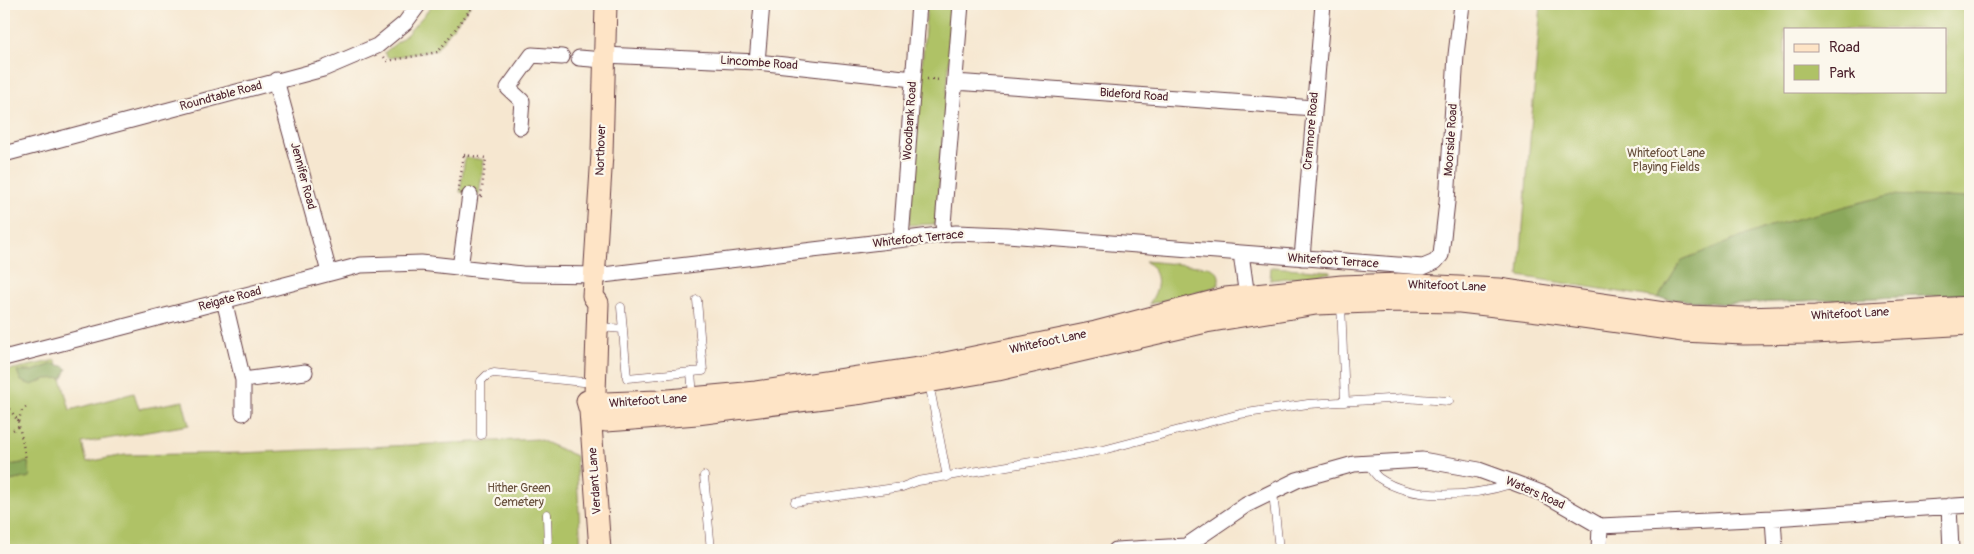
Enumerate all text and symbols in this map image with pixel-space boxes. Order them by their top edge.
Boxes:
legend [1784,28,1946,92]
text: Road [1829,38,1860,57]
street label: Lincombe Road [720,53,798,73]
text: Park [1829,64,1856,83]
street label: Roundtable Road [178,78,264,114]
street label: Woodbank Road [900,81,920,161]
street label: Bideford Road [1099,85,1169,105]
street label: Cranmore Road [1300,91,1322,171]
street label: Moorside Road [1441,103,1461,177]
street label: Northover [593,123,609,176]
street label: Jennifer Road [287,141,319,211]
park label: Whitefoot Lane Playing Fields [1627,146,1705,175]
street label: Whitefoot Terrace [872,227,964,251]
street label: Whitefoot Terrace [1287,250,1379,272]
street label: Whitefoot Lane [1408,277,1486,295]
street label: Reigate Road [197,283,263,315]
street label: Whitefoot Lane [1811,304,1889,324]
street label: Whitefoot Lane [1008,327,1088,357]
street label: Whitefoot Lane [609,391,688,411]
street label: Verdant Lane [585,447,605,515]
street label: Waters Road [1503,473,1567,513]
park label: Hither Green Cemetery [487,481,551,510]

